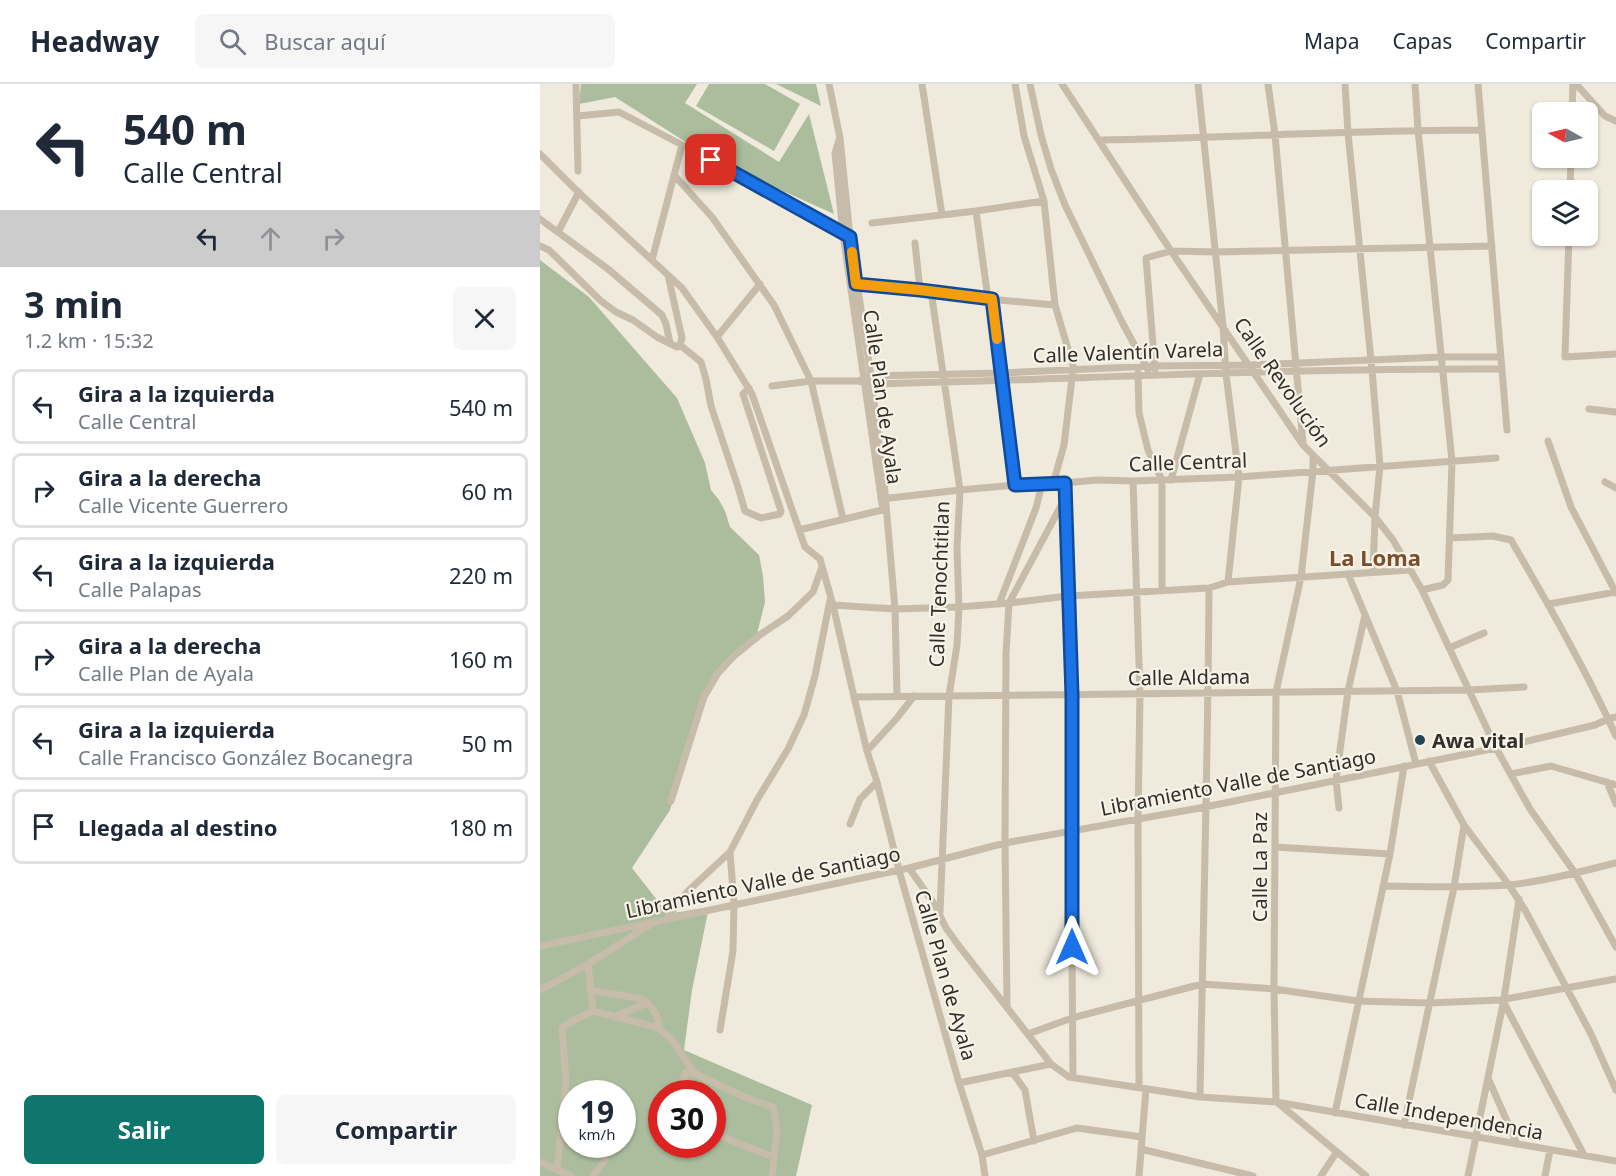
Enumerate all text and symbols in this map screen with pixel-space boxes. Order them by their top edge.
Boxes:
search box [195,14,615,68]
text: Headway [30,22,159,60]
icon: search [216,25,249,58]
text: Buscar aquí [264,26,386,56]
text: Mapa [1304,27,1360,55]
text: Capas [1393,27,1452,55]
text: Compartir [1485,27,1586,55]
text: 540 m [123,100,247,157]
north arrow [1532,102,1598,168]
map controls [1532,102,1598,246]
icon: left [24,108,102,186]
pin [685,134,736,185]
icon: arrive [694,143,727,176]
text: Calle Central [123,154,283,191]
button: layers [1532,180,1598,246]
icon: left [191,222,224,255]
icon: ahead [254,222,287,255]
icon: right [317,222,350,255]
text: 3 min [24,280,123,329]
button: close [453,287,516,350]
street label: Calle Plan de Ayala [857,308,909,486]
street label: Calle Revolución [1228,312,1338,452]
text: 1.2 km · 15:32 [24,327,154,354]
street label: Calle Valentín Varela [1032,335,1224,369]
text: Gira a la izquierda [78,378,275,408]
icon: left [27,390,60,423]
text: 540 m [449,392,513,422]
text: Calle Central [78,408,196,435]
street label: Calle Central [1128,446,1248,478]
text: Gira a la derecha [78,462,262,492]
icon: right [27,474,60,507]
text: 60 m [462,476,513,506]
text: Calle Vicente Guerrero [78,492,288,519]
street label: Calle Tenochtitlan [923,500,955,668]
district label: La Loma [1329,542,1421,572]
text: Gira a la izquierda [78,546,275,576]
icon: left [27,558,60,591]
text: 220 m [449,560,513,590]
text: Calle Palapas [78,576,201,603]
text: Gira a la derecha [78,630,262,660]
icon: right [27,642,60,675]
text: 160 m [449,644,513,674]
text: Calle Plan de Ayala [78,660,254,687]
street label: Calle Aldama [1128,662,1250,692]
text: Gira a la izquierda [78,714,275,744]
icon: left [27,726,60,759]
place label: Awa vital [1432,727,1524,754]
text: 50 m [462,728,513,758]
marker: Awa vital [1413,733,1427,747]
street label: Libramiento Valle de Santiago [1098,742,1378,822]
text: Calle Francisco González Bocanegra [78,744,413,771]
icon: arrive [27,810,60,843]
text: Llegada al destino [78,812,278,842]
text: 180 m [449,812,513,842]
street label: Calle La Paz [1246,812,1273,922]
street label: Libramiento Valle de Santiago [623,840,903,924]
street label: Calle Plan de Ayala [909,887,983,1063]
position arrow [1040,915,1104,979]
speed limit sign: 30 [648,1080,726,1158]
street label: Calle Independencia [1352,1086,1546,1146]
text: 19 [580,1091,614,1132]
button: Salir [24,1095,264,1164]
button: Compartir [276,1095,516,1164]
text: km/h [579,1124,615,1144]

